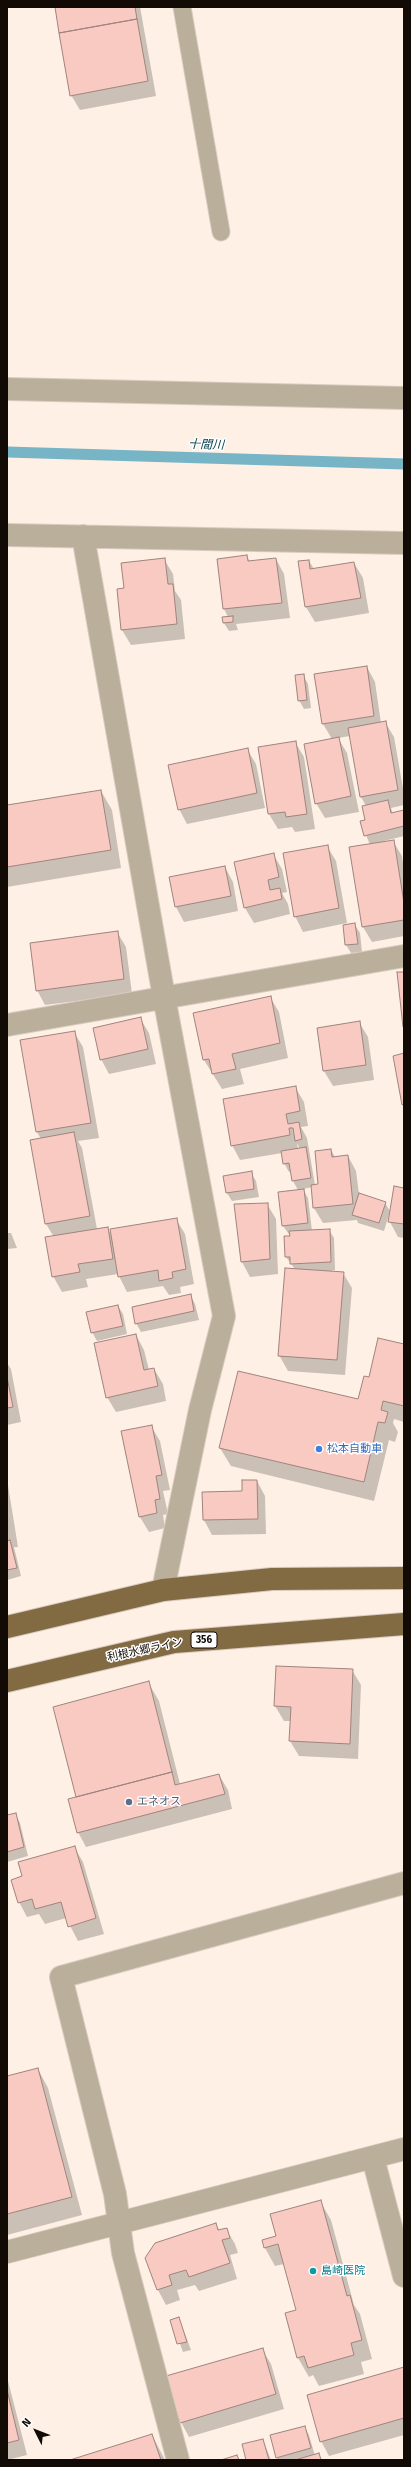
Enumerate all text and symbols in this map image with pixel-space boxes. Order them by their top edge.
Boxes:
water label: 十間川 [188,437,224,453]
place label: 松本自動車 [327,1442,382,1456]
marker: 松本自動車 [314,1444,324,1454]
road number: 356 [191,1632,217,1648]
street label: 利根水郷ライン [106,1636,184,1664]
place label: エネオス [137,1795,181,1809]
marker: エネオス [124,1797,134,1807]
place label: 島崎医院 [321,2264,365,2278]
marker: 島崎医院 [308,2266,318,2276]
north arrow [16,2411,56,2451]
text: N [19,2416,34,2430]

